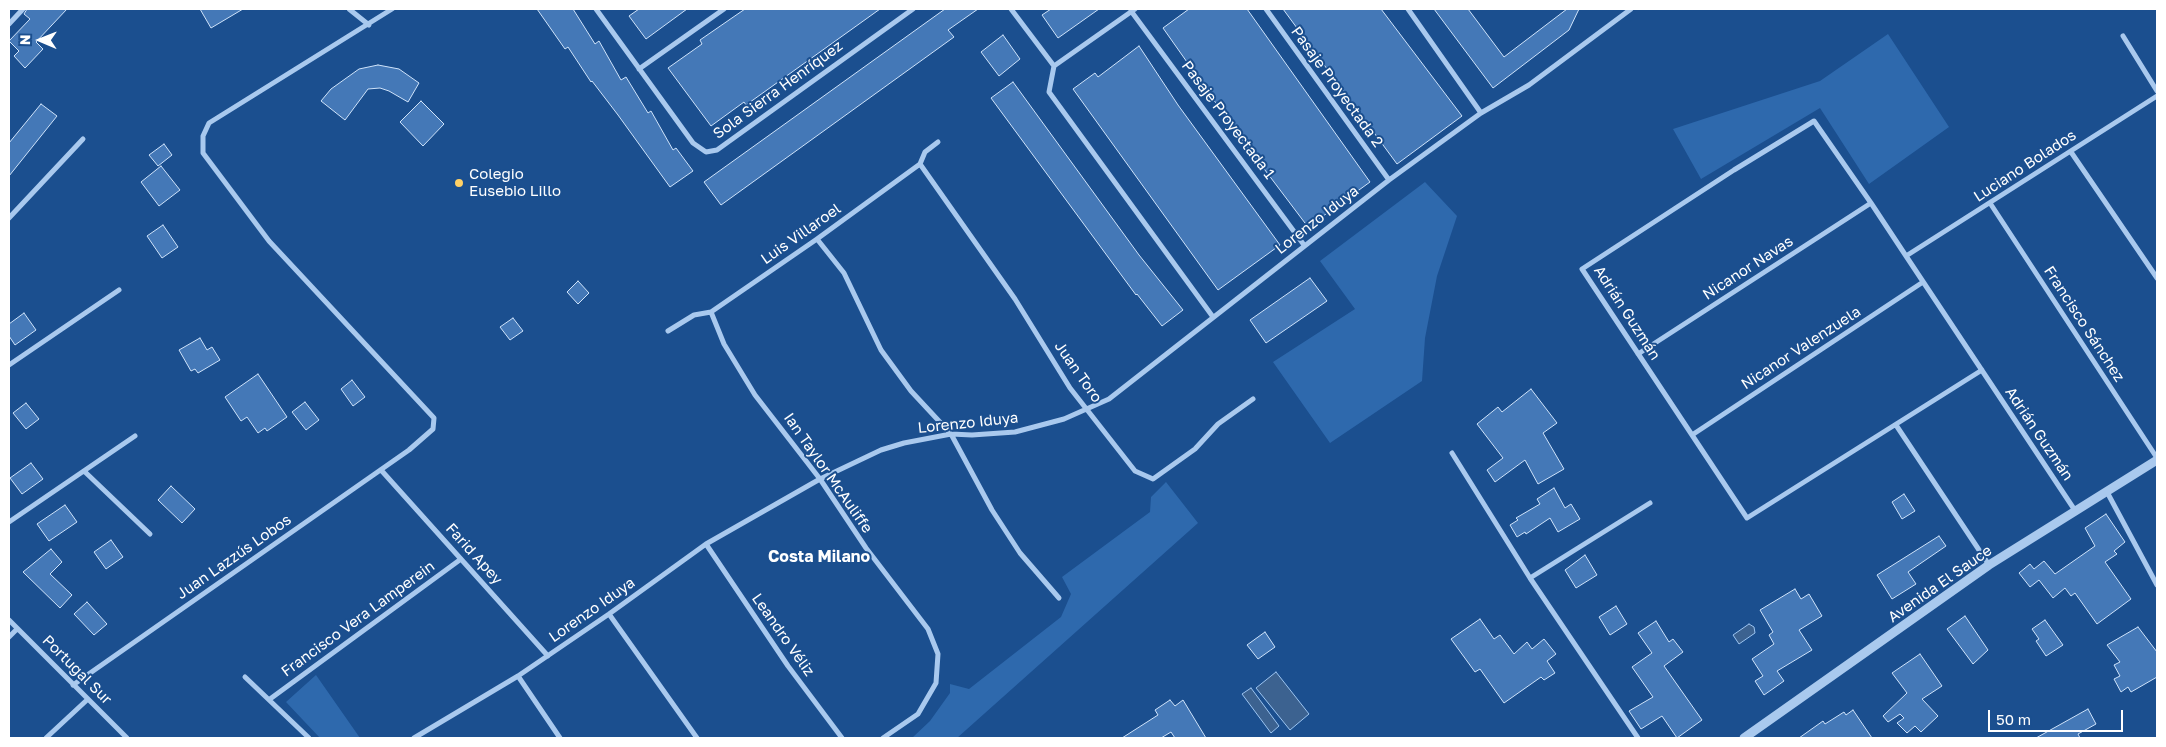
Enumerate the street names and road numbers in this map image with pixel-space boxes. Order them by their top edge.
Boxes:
street label: Pasaje Proyectada 2 [1287,23,1387,151]
street label: Sola Sierra Henríquez [710,37,846,143]
street label: Pasaje Proyectada 1 [1178,57,1278,183]
street label: Luciano Bolados [1970,126,2080,206]
street label: Lorenzo Iduya [1272,182,1362,258]
street label: Luis Villaroel [758,200,844,268]
street label: Nicanor Navas [1700,232,1796,304]
street label: Adrián Guzmán [1590,263,1664,363]
street label: Francisco Sánchez [2040,263,2128,385]
street label: Nicanor Valenzuela [1738,303,1864,393]
street label: Juan Toro [1050,338,1106,406]
street label: Adrián Guzmán [2001,384,2077,484]
street label: Lorenzo Iduya [917,409,1019,437]
street label: Ian Taylor McAuliffe [780,410,876,536]
street label: Juan Lazzús Lobos [173,511,295,603]
street label: Farid Apey [442,520,506,588]
street label: Avenida El Sauce [1885,542,1995,626]
street label: Francisco Vera Lamperein [278,557,438,681]
street label: Lorenzo Iduya [546,574,638,646]
street label: Leandro Véliz [748,590,818,680]
street label: Portugal Sur [39,632,115,708]

